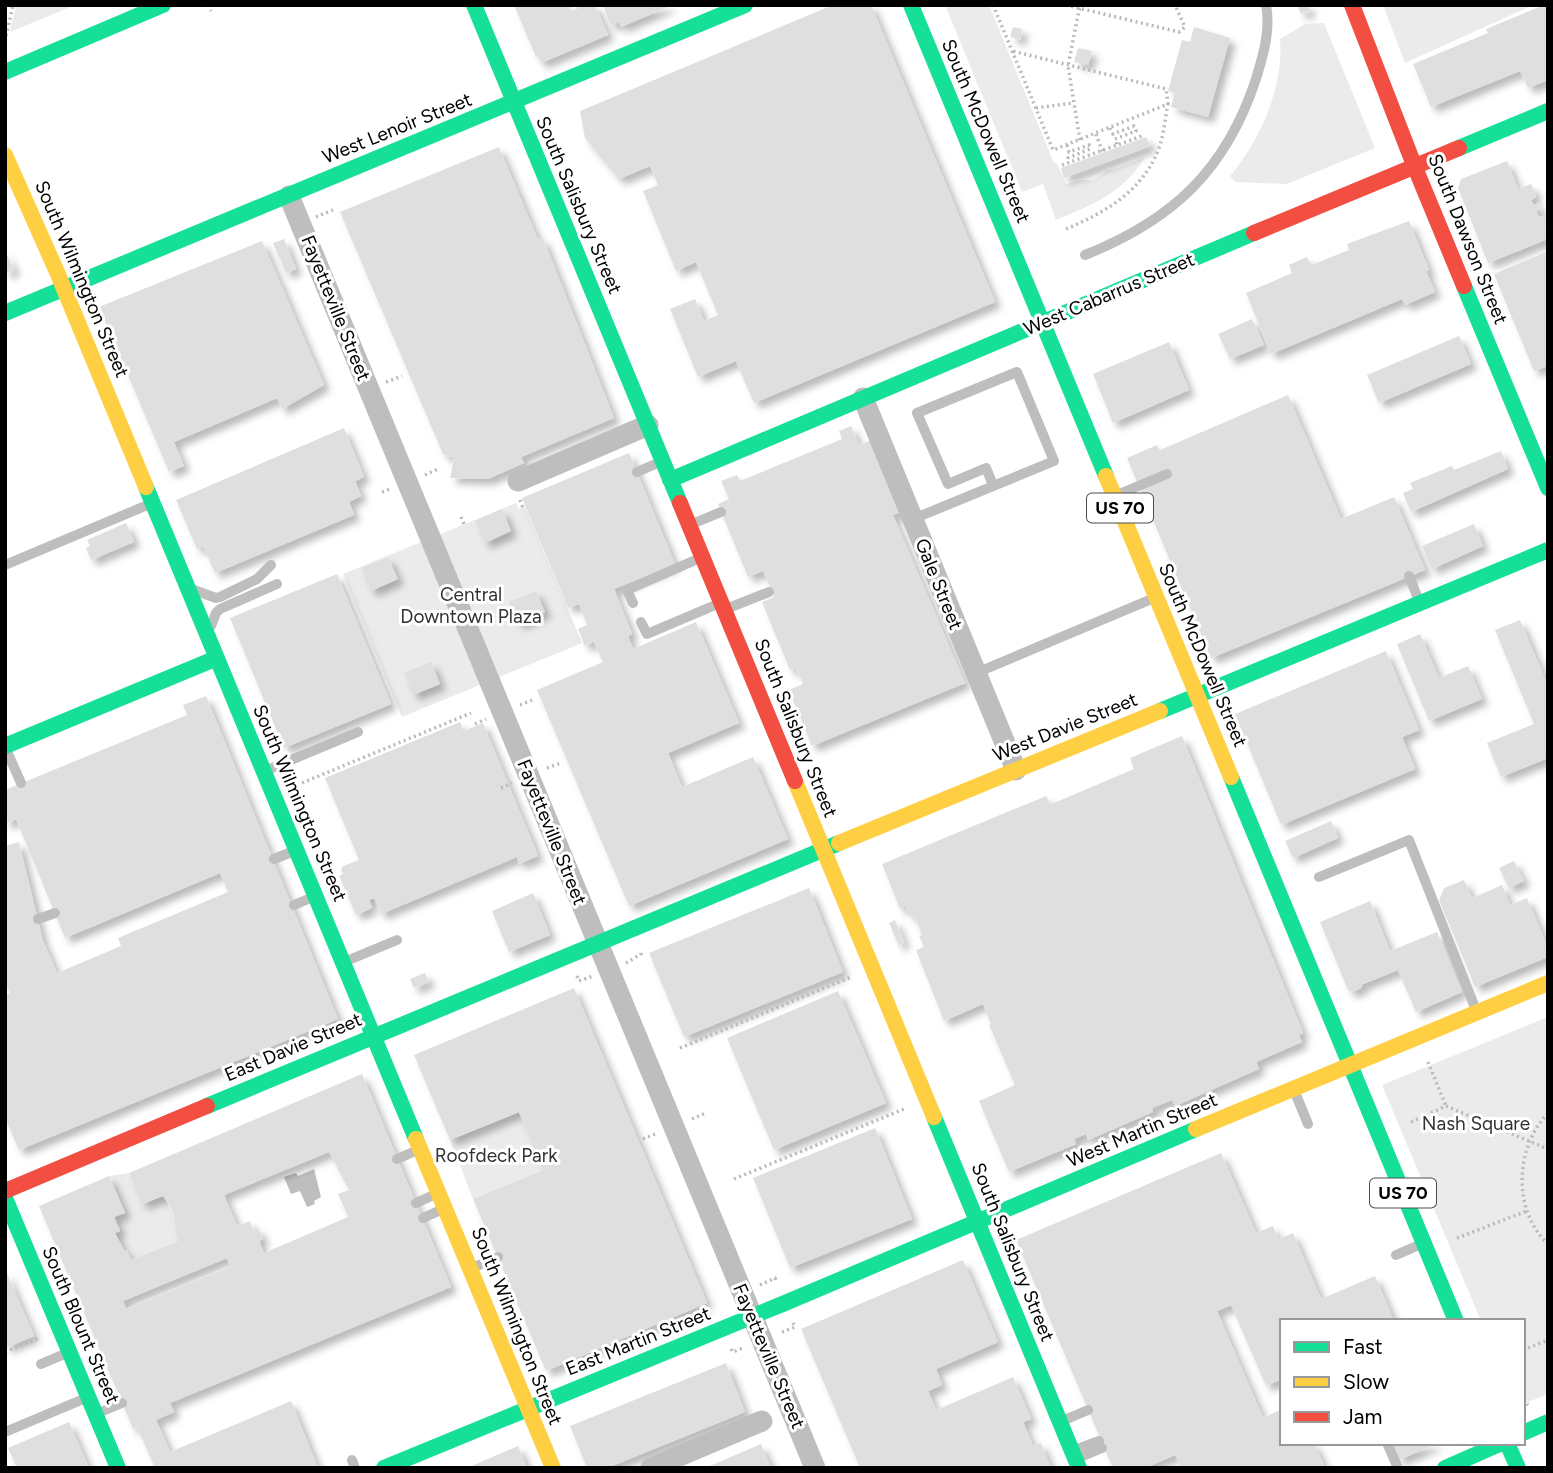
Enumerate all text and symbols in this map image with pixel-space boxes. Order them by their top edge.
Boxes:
street label: South McDowell Street [937,36,1035,226]
street label: West Lenoir Street [319,88,475,168]
street label: South Salisbury Street [531,113,627,297]
street label: South Dawson Street [1423,150,1513,328]
street label: South Wilmington Street [30,177,134,381]
street label: Fayetteville Street [296,232,376,384]
street label: West Cabarrus Street [1020,248,1198,340]
road number: US 70 [1087,494,1153,522]
street label: Gale Street [910,535,968,633]
street label: South McDowell Street [1154,560,1252,750]
park label: Central Downtown Plaza [400,583,542,628]
street label: South Salisbury Street [750,635,842,821]
street label: West Davie Street [989,688,1141,766]
street label: South Wilmington Street [248,701,352,905]
street label: Fayetteville Street [512,756,592,908]
street label: East Davie Street [221,1008,365,1086]
street label: West Martin Street [1063,1088,1221,1172]
park label: Nash Square [1422,1112,1530,1135]
park label: Roofdeck Park [435,1144,558,1167]
street label: South Salisbury Street [967,1159,1059,1345]
road number: US 70 [1370,1178,1436,1208]
street label: South Wilmington Street [467,1224,567,1428]
street label: South Blount Street [37,1243,125,1407]
street label: Fayetteville Street [728,1280,810,1432]
street label: East Martin Street [562,1302,714,1380]
legend [1280,1319,1525,1445]
text: Fast [1343,1334,1383,1359]
text: Slow [1343,1369,1389,1394]
text: Jam [1343,1404,1382,1429]

